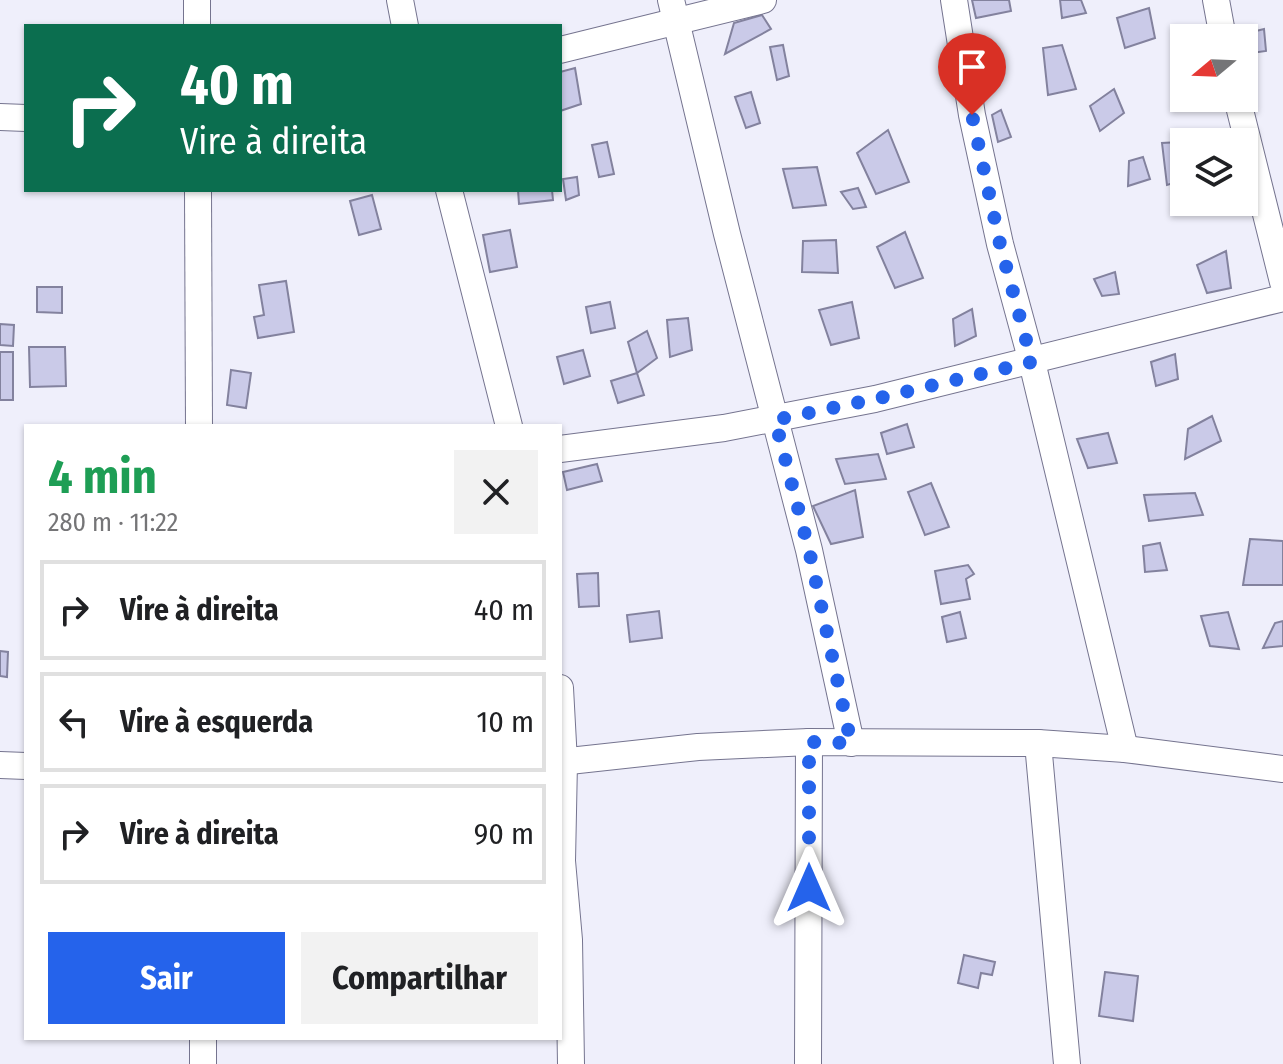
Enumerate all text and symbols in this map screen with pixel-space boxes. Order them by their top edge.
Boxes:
north arrow [1170,24,1258,112]
map controls [1170,24,1258,216]
pin [938,33,1006,115]
icon: arrive [950,45,994,89]
text: 40 m [180,52,294,119]
icon: right [48,56,152,160]
text: Vire à direita [180,120,367,164]
button: layers [1170,128,1258,216]
text: 4 min [48,448,157,506]
button: close [454,450,538,534]
text: 280 m · 11:22 [48,507,178,538]
icon: right [52,588,96,632]
text: Vire à direita [120,592,279,628]
text: 40 m [474,592,534,628]
icon: left [52,700,96,744]
text: Vire à esquerda [120,704,313,740]
text: 10 m [477,704,534,740]
icon: right [52,812,96,856]
text: Vire à direita [120,816,279,852]
text: 90 m [474,816,534,852]
position arrow [767,846,851,930]
button: Sair [48,932,285,1024]
button: Compartilhar [301,932,538,1024]

